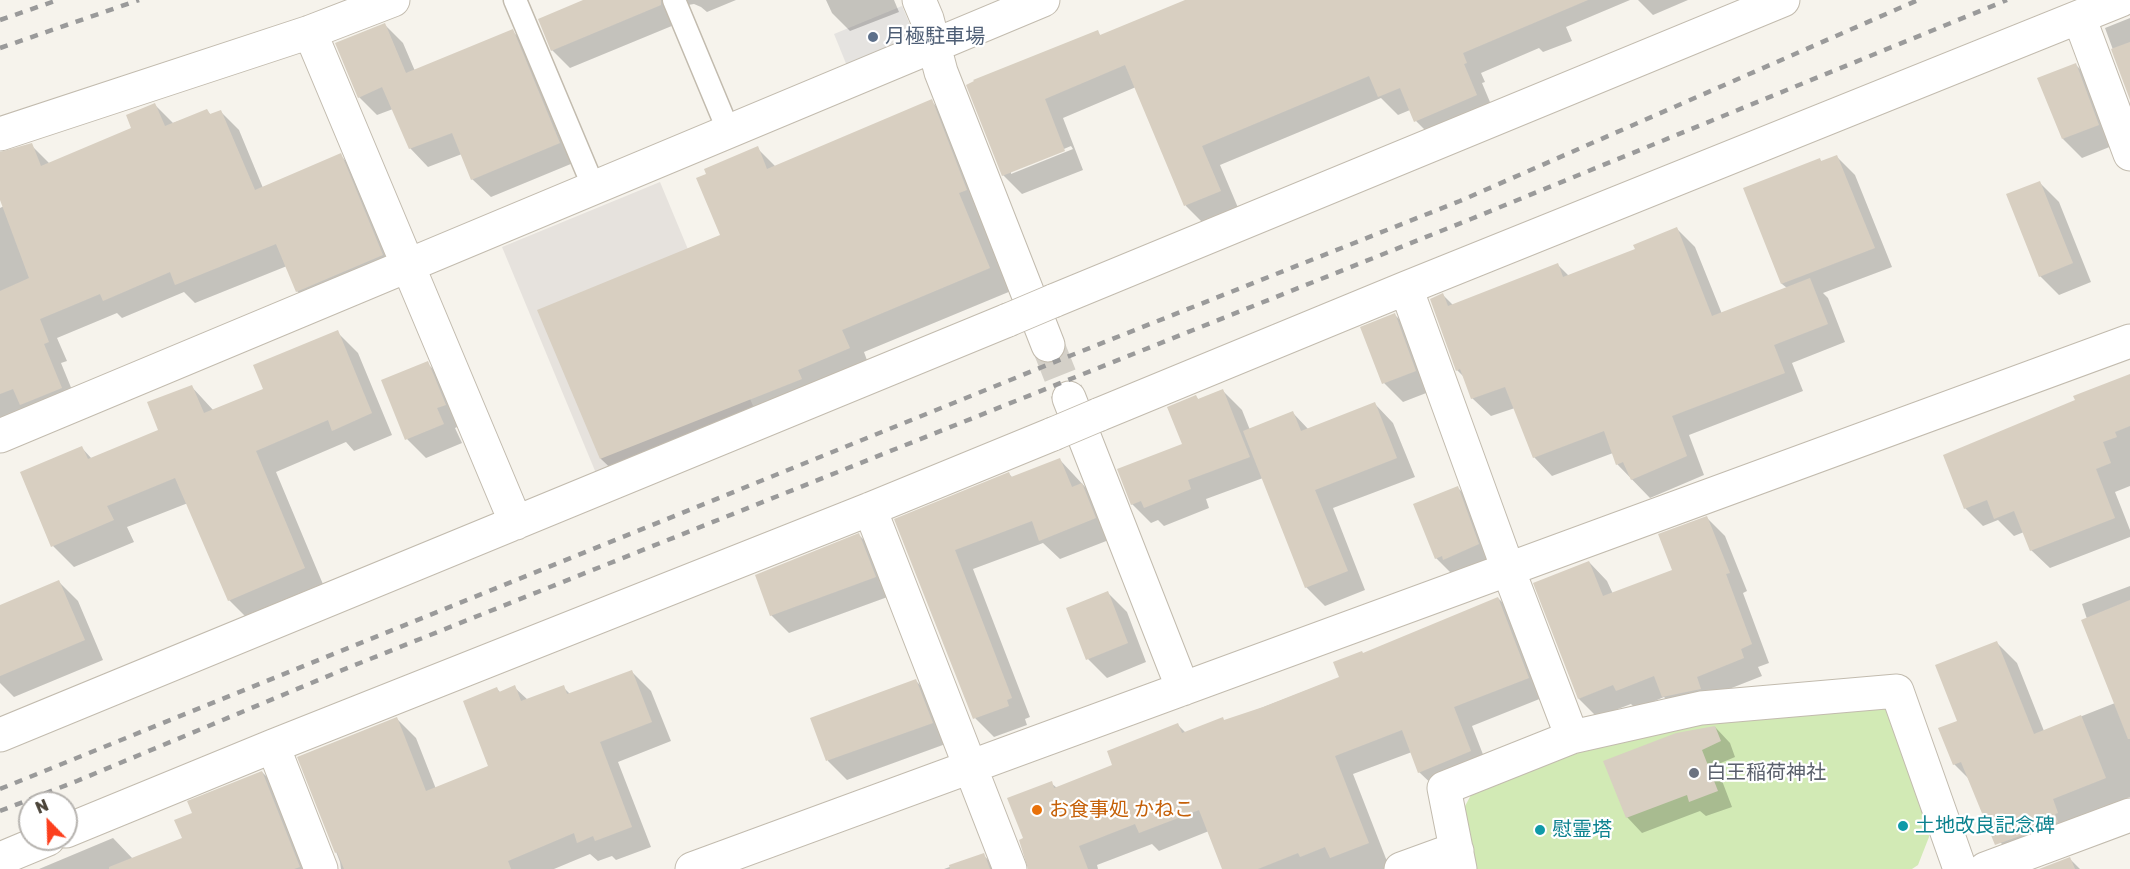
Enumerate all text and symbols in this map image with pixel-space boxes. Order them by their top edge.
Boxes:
place label: 月極駐車場 [885,25,985,49]
marker: 月極駐車場 [866,30,880,44]
place label: 白王稲荷神社 [1706,761,1826,785]
marker: 白王稲荷神社 [1687,766,1701,780]
north arrow [18,791,78,851]
text: N [32,795,51,818]
place label: お食事処 かねこ [1049,798,1194,822]
marker: お食事処 かねこ [1030,803,1044,817]
place label: 土地改良記念碑 [1915,814,2055,838]
place label: 慰霊塔 [1552,818,1612,842]
marker: 土地改良記念碑 [1896,819,1910,833]
marker: 慰霊塔 [1533,823,1547,837]

